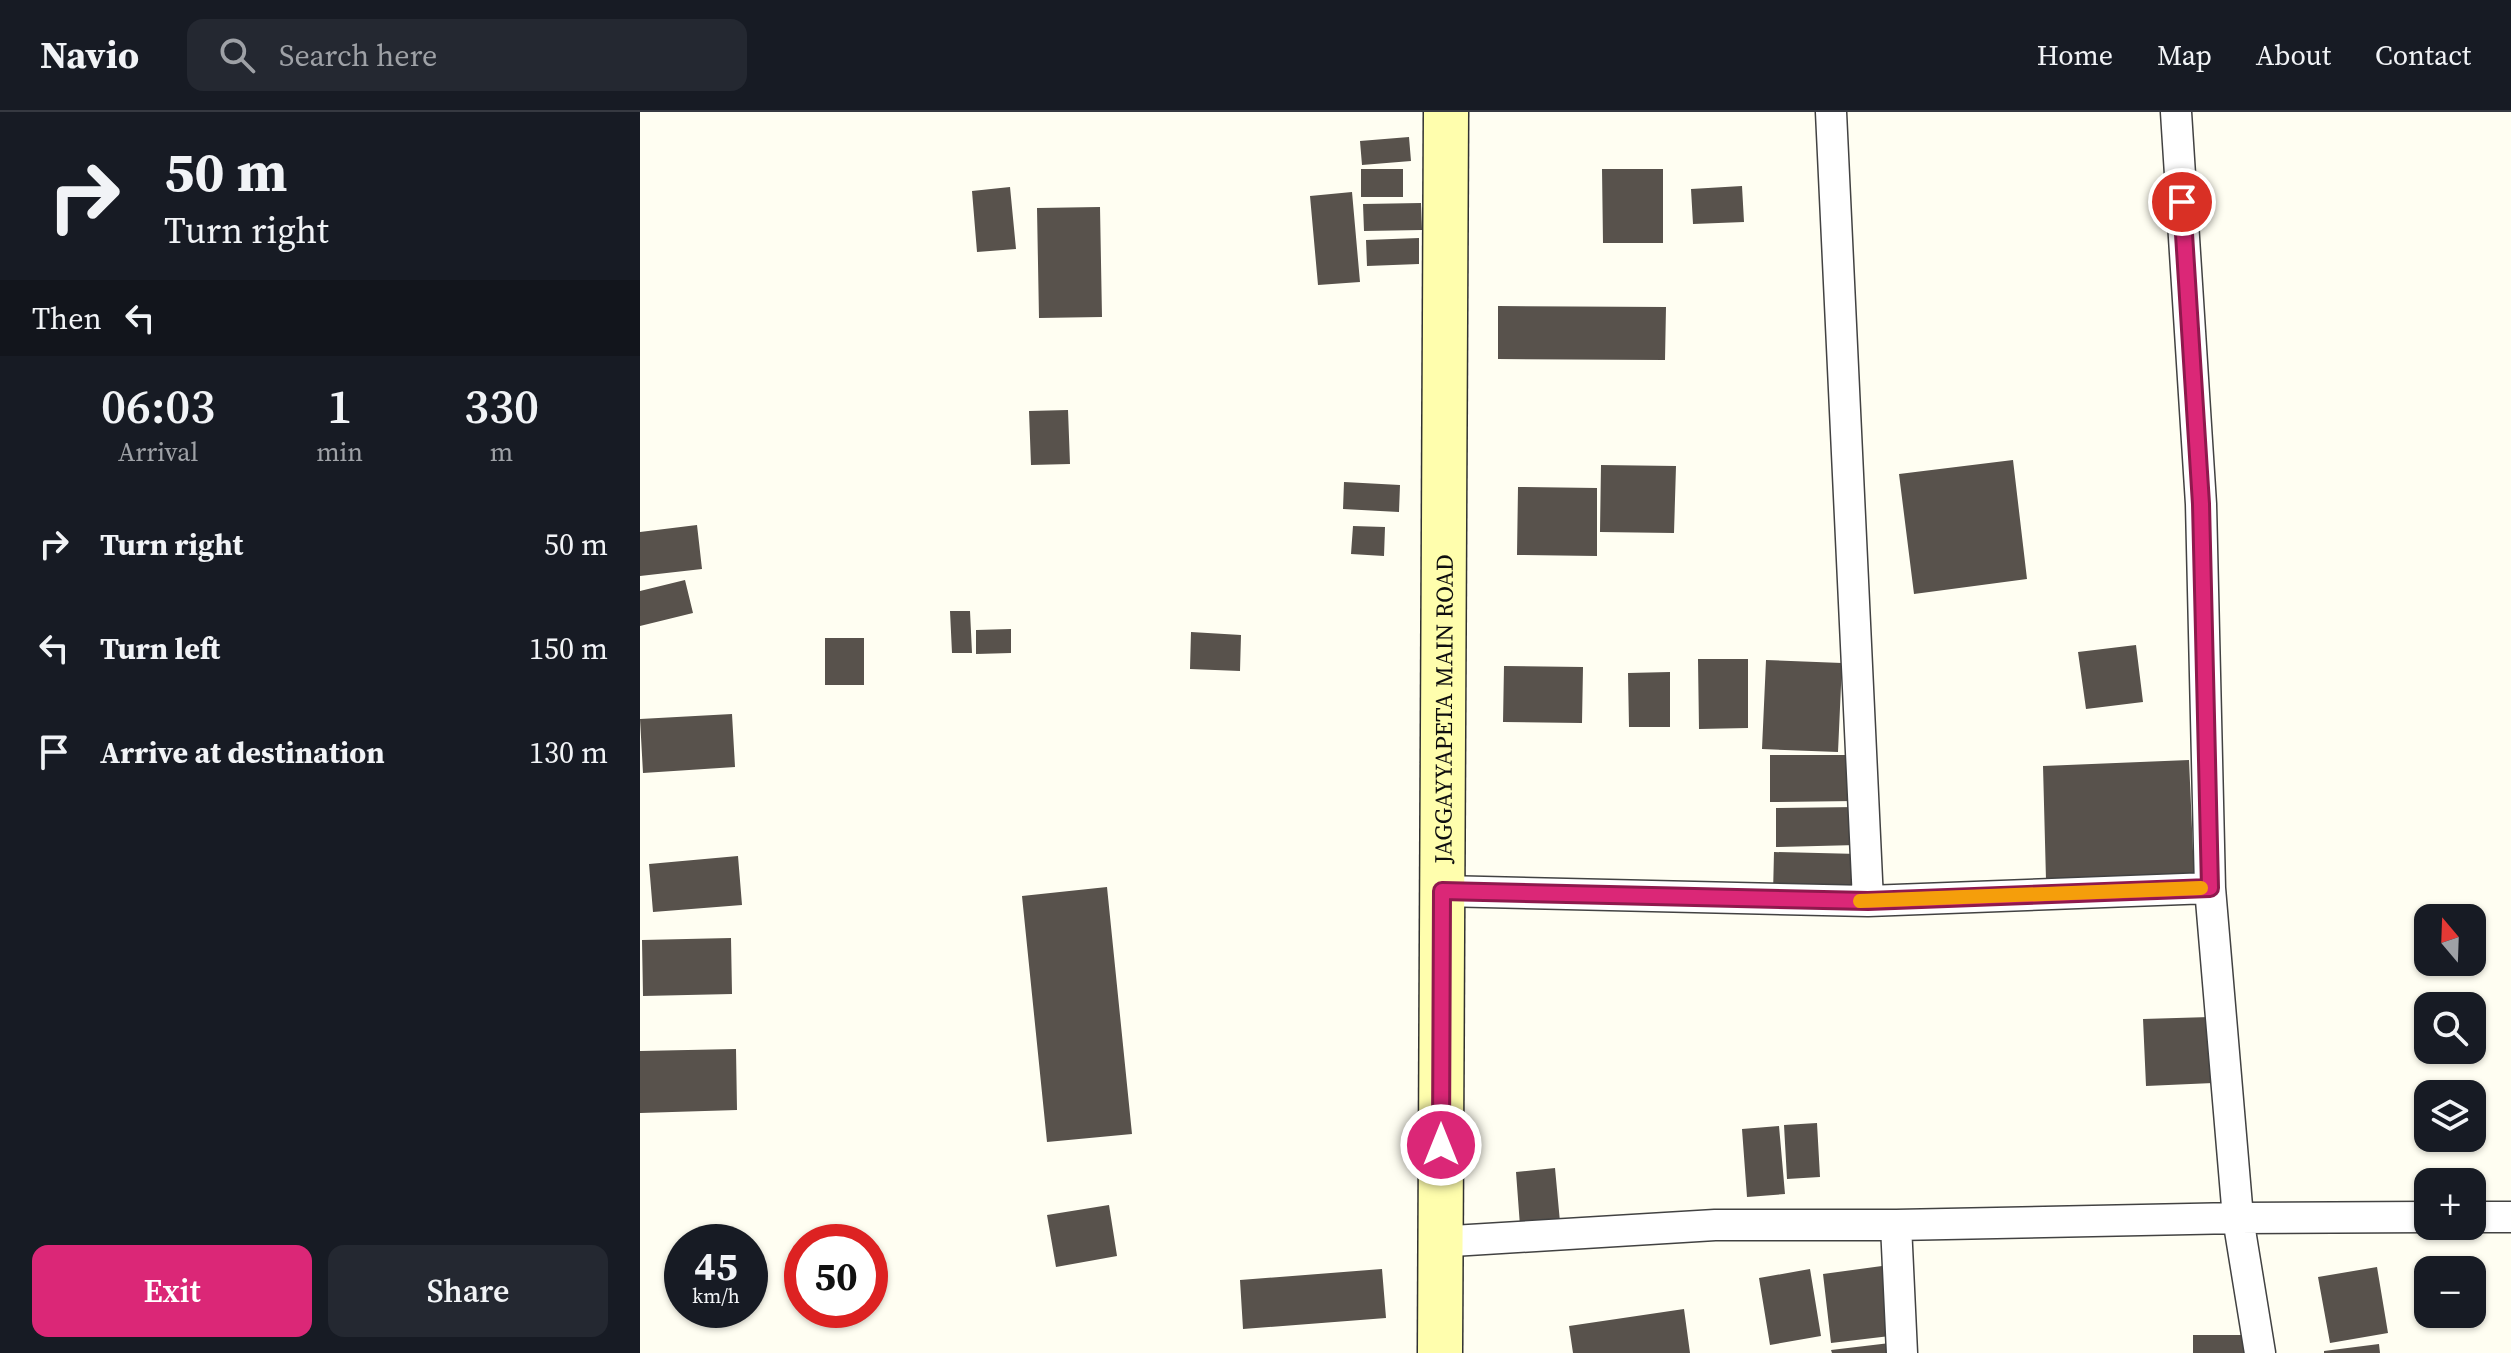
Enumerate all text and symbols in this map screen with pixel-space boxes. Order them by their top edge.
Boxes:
search box [187,19,747,91]
text: Navio [40,29,139,81]
icon: search [215,33,259,77]
text: Search here [279,35,437,76]
text: Home [2037,36,2113,74]
text: Map [2157,36,2212,74]
text: About [2256,36,2331,74]
text: Contact [2375,36,2471,74]
text: 50 m [164,133,287,210]
icon: right [32,144,136,248]
pin [2148,168,2216,236]
icon: arrive [2160,180,2204,224]
text: Turn right [164,206,329,255]
icon: left [118,296,162,340]
text: Then [32,298,102,339]
text: 06:03 [101,373,215,439]
text: 1 [327,373,352,439]
text: 330 [464,373,539,439]
text: Arrival [118,434,198,470]
text: min [316,434,363,470]
text: m [490,434,513,470]
icon: right [32,522,76,566]
text: Turn right [100,524,243,565]
text: 50 m [544,524,608,565]
street label: JAGGAYYAPETA MAIN ROAD [1426,554,1460,865]
icon: left [32,626,76,670]
text: Turn left [100,628,220,669]
text: 150 m [529,628,608,669]
icon: arrive [32,730,76,774]
text: Arrive at destination [100,732,385,773]
text: 130 m [529,732,608,773]
north arrow [2414,904,2486,976]
map controls [2414,904,2486,1328]
button: search [2414,992,2486,1064]
button: layers [2414,1080,2486,1152]
position arrow [1399,1103,1483,1187]
button: + [2414,1168,2486,1240]
speed limit sign: 50 [784,1224,888,1328]
text: 45 [694,1239,738,1293]
button: Exit [32,1245,312,1337]
button: Share [328,1245,608,1337]
button: − [2414,1256,2486,1328]
text: km/h [692,1282,740,1310]

